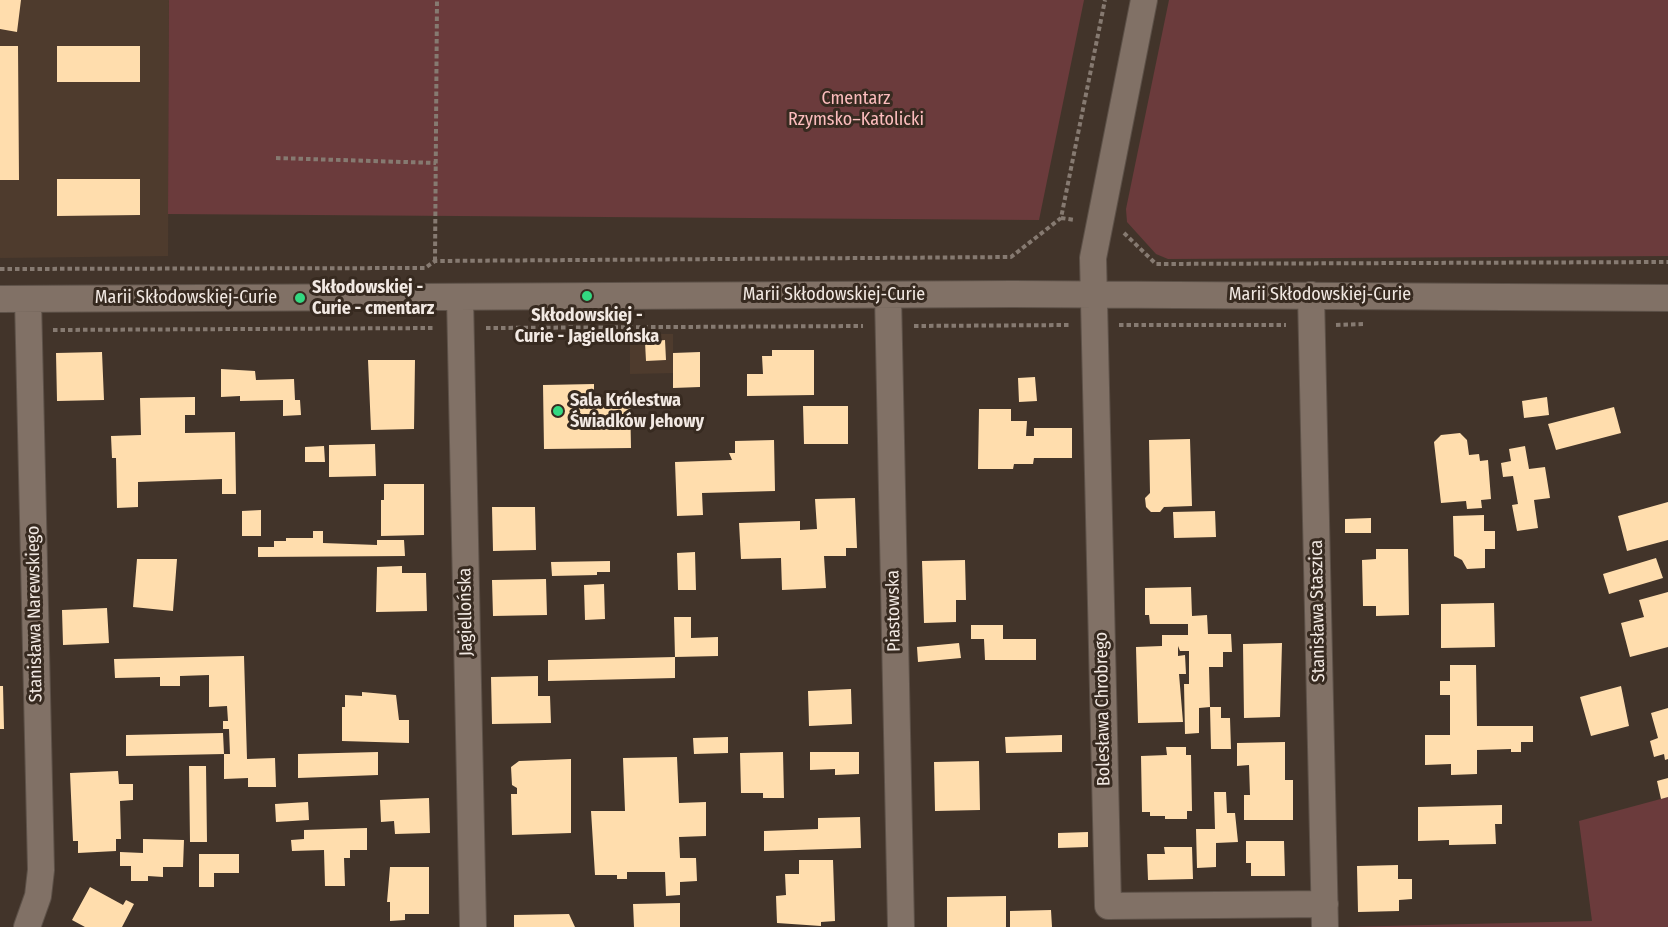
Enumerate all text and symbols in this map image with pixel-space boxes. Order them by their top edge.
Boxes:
park label: Cmentarz Rzymsko–Katolicki [788,88,924,130]
place label: Skłodowskiej - Curie - cmentarz [312,277,434,320]
street label: Marii Skłodowskiej-Curie [743,284,925,306]
street label: Marii Skłodowskiej-Curie [1229,284,1411,306]
street label: Marii Skłodowskiej-Curie [95,287,277,309]
marker: Skłodowskiej - Curie - Jagiellońska [580,289,594,303]
marker: Skłodowskiej - Curie - cmentarz [293,291,307,305]
place label: Skłodowskiej - Curie - Jagiellońska [515,305,659,348]
place label: Sala Królestwa Świadków Jehowy [570,390,704,432]
marker: Sala Królestwa Świadków Jehowy [551,404,565,418]
street label: Stanisława Narewskiego [23,525,47,703]
street label: Stanisława Staszica [1306,540,1330,682]
street label: Jagiellońska [454,568,478,656]
street label: Piastowska [882,570,906,652]
street label: Bolesława Chrobrego [1091,632,1115,786]

